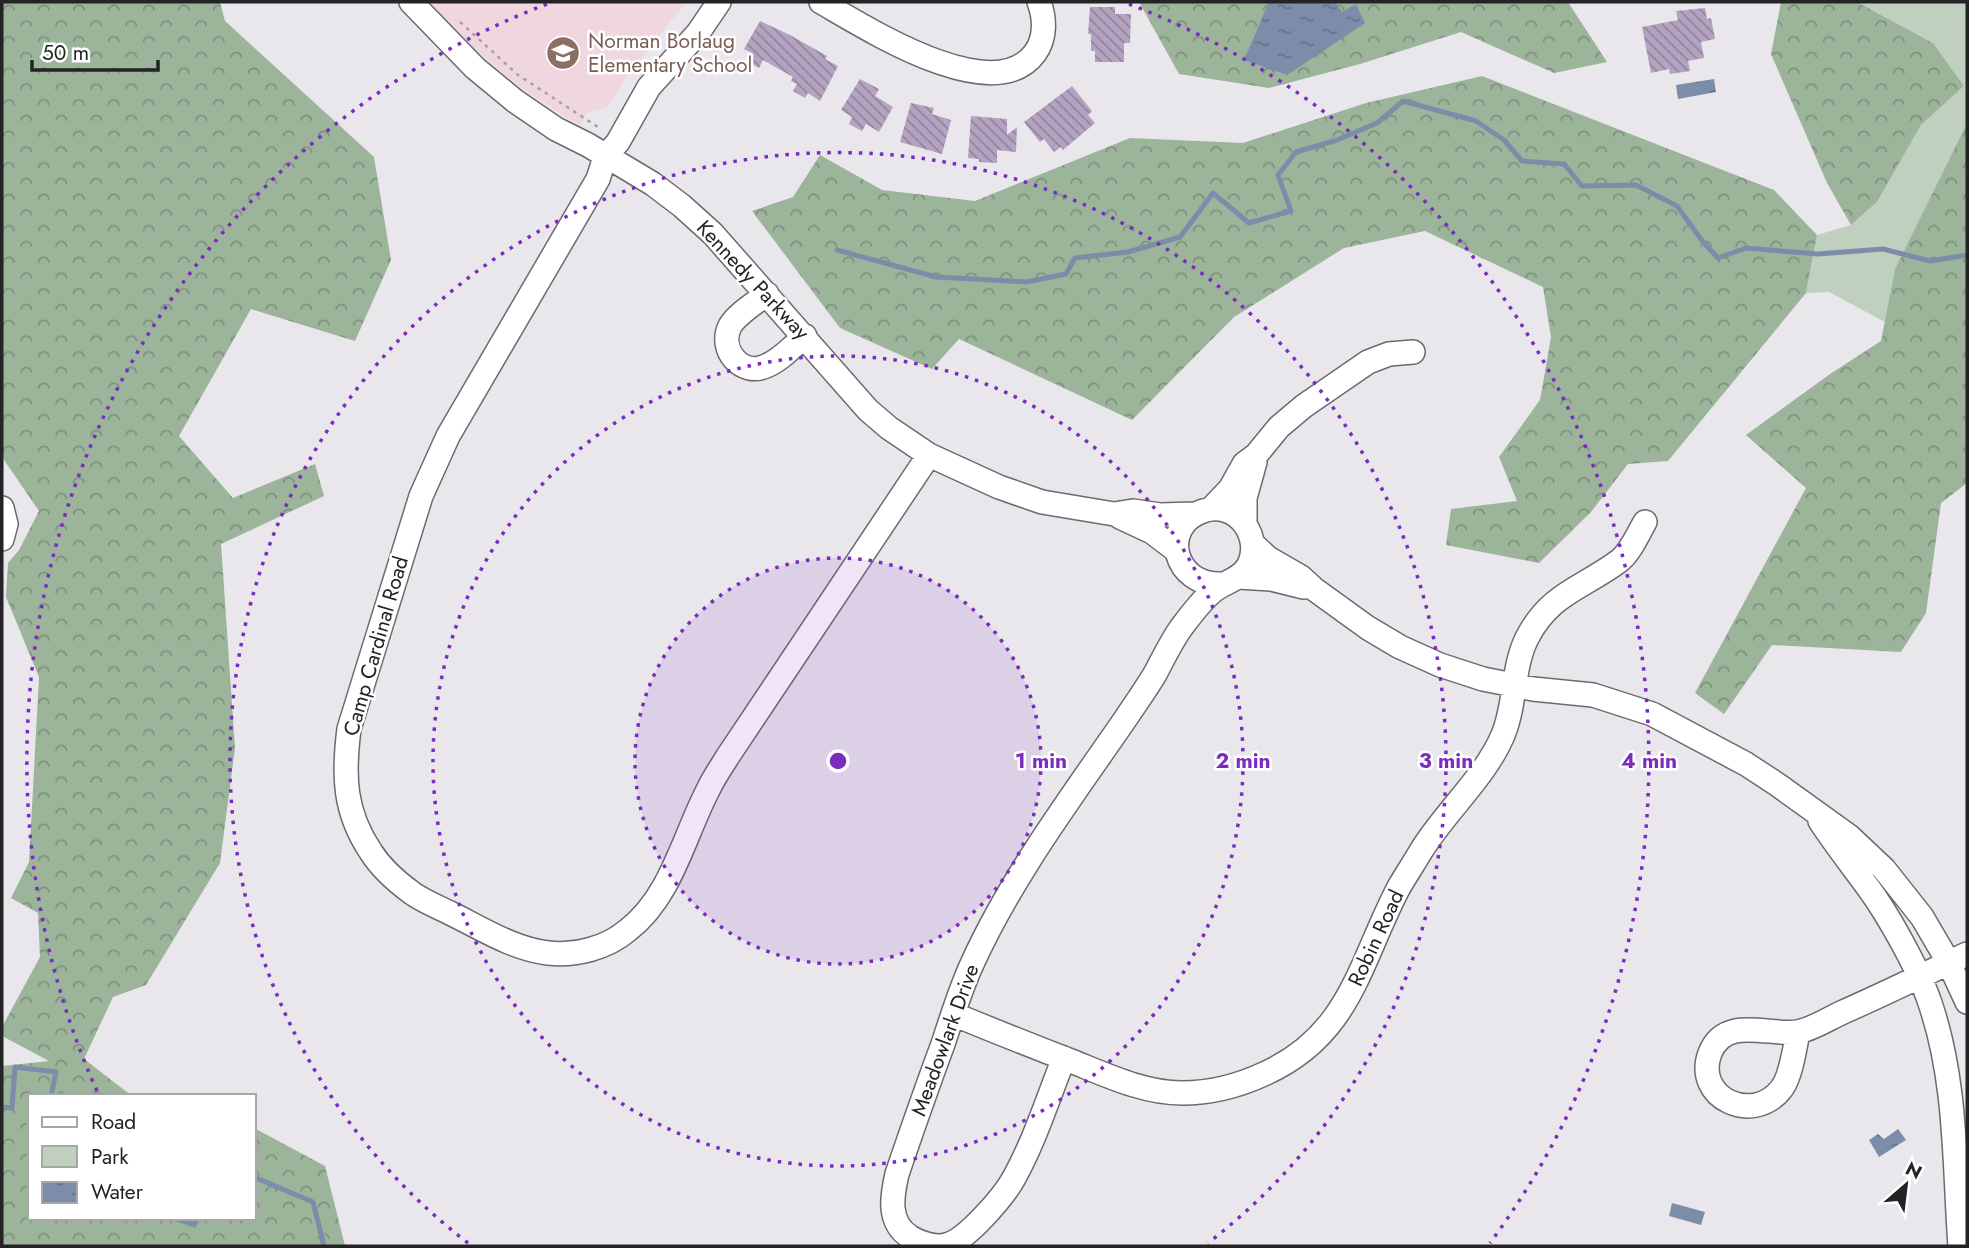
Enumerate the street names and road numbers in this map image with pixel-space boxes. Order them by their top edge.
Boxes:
street label: Kennedy Parkway [690,214,817,347]
street label: Camp Cardinal Road [336,553,416,739]
street label: Robin Road [1341,885,1411,991]
street label: Meadowlark Drive [904,960,986,1120]

